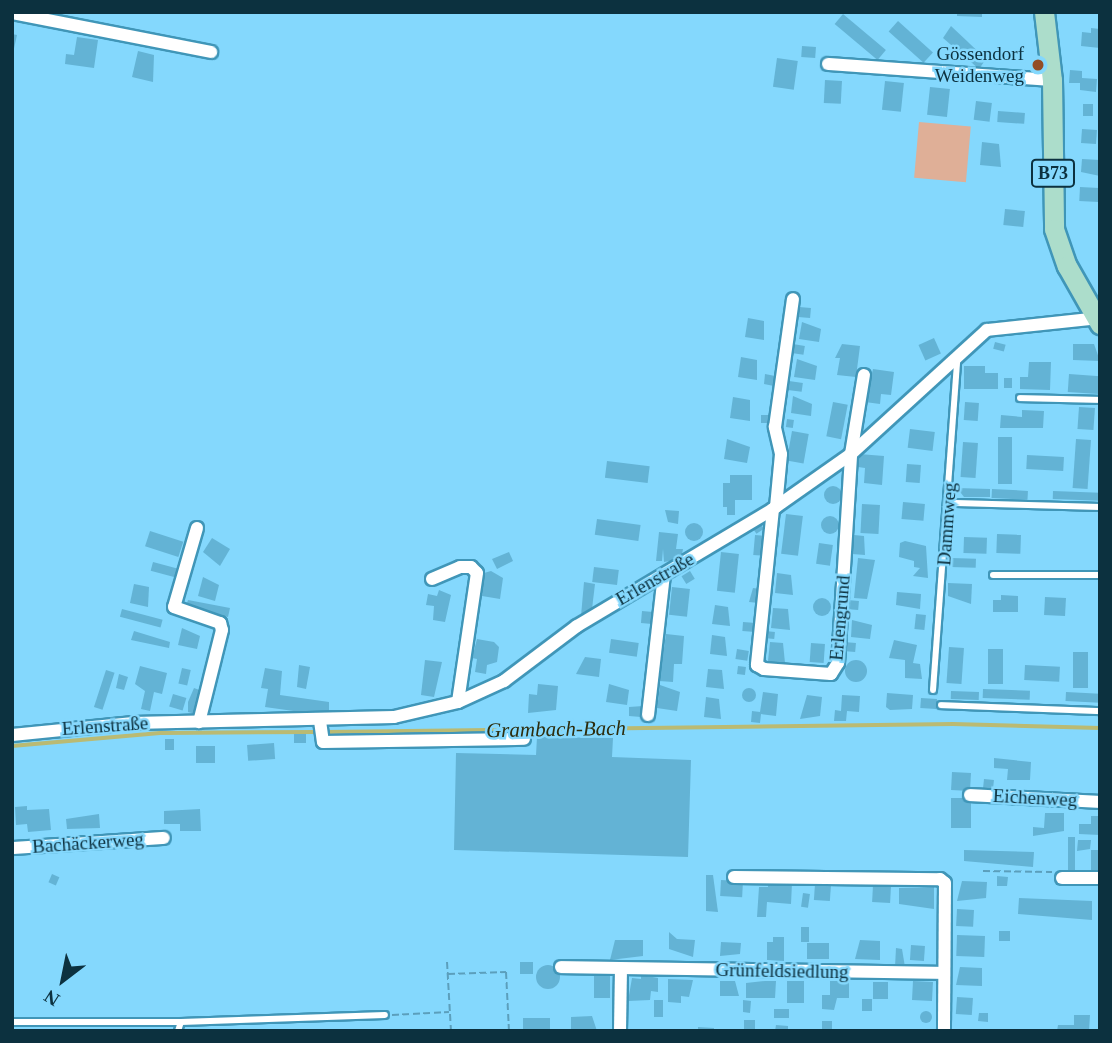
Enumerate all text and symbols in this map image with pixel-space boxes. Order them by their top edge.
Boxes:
place label: Gössendorf Weidenweg [935,43,1024,87]
marker: Gössendorf Weidenweg [1030,57,1046,73]
road number: B73 [1030,158,1076,188]
street label: Dammweg [933,482,961,566]
street label: Erlenstraße [612,547,698,611]
street label: Erlengrund [825,574,855,662]
street label: Erlenstraße [61,712,149,740]
water label: Grambach-Bach [486,715,626,743]
street label: Eichenweg [992,784,1078,812]
street label: Bachäckerweg [31,828,145,858]
north arrow [28,945,98,1015]
street label: Grünfeldsiedlung [715,958,849,984]
text: N [40,986,63,1011]

